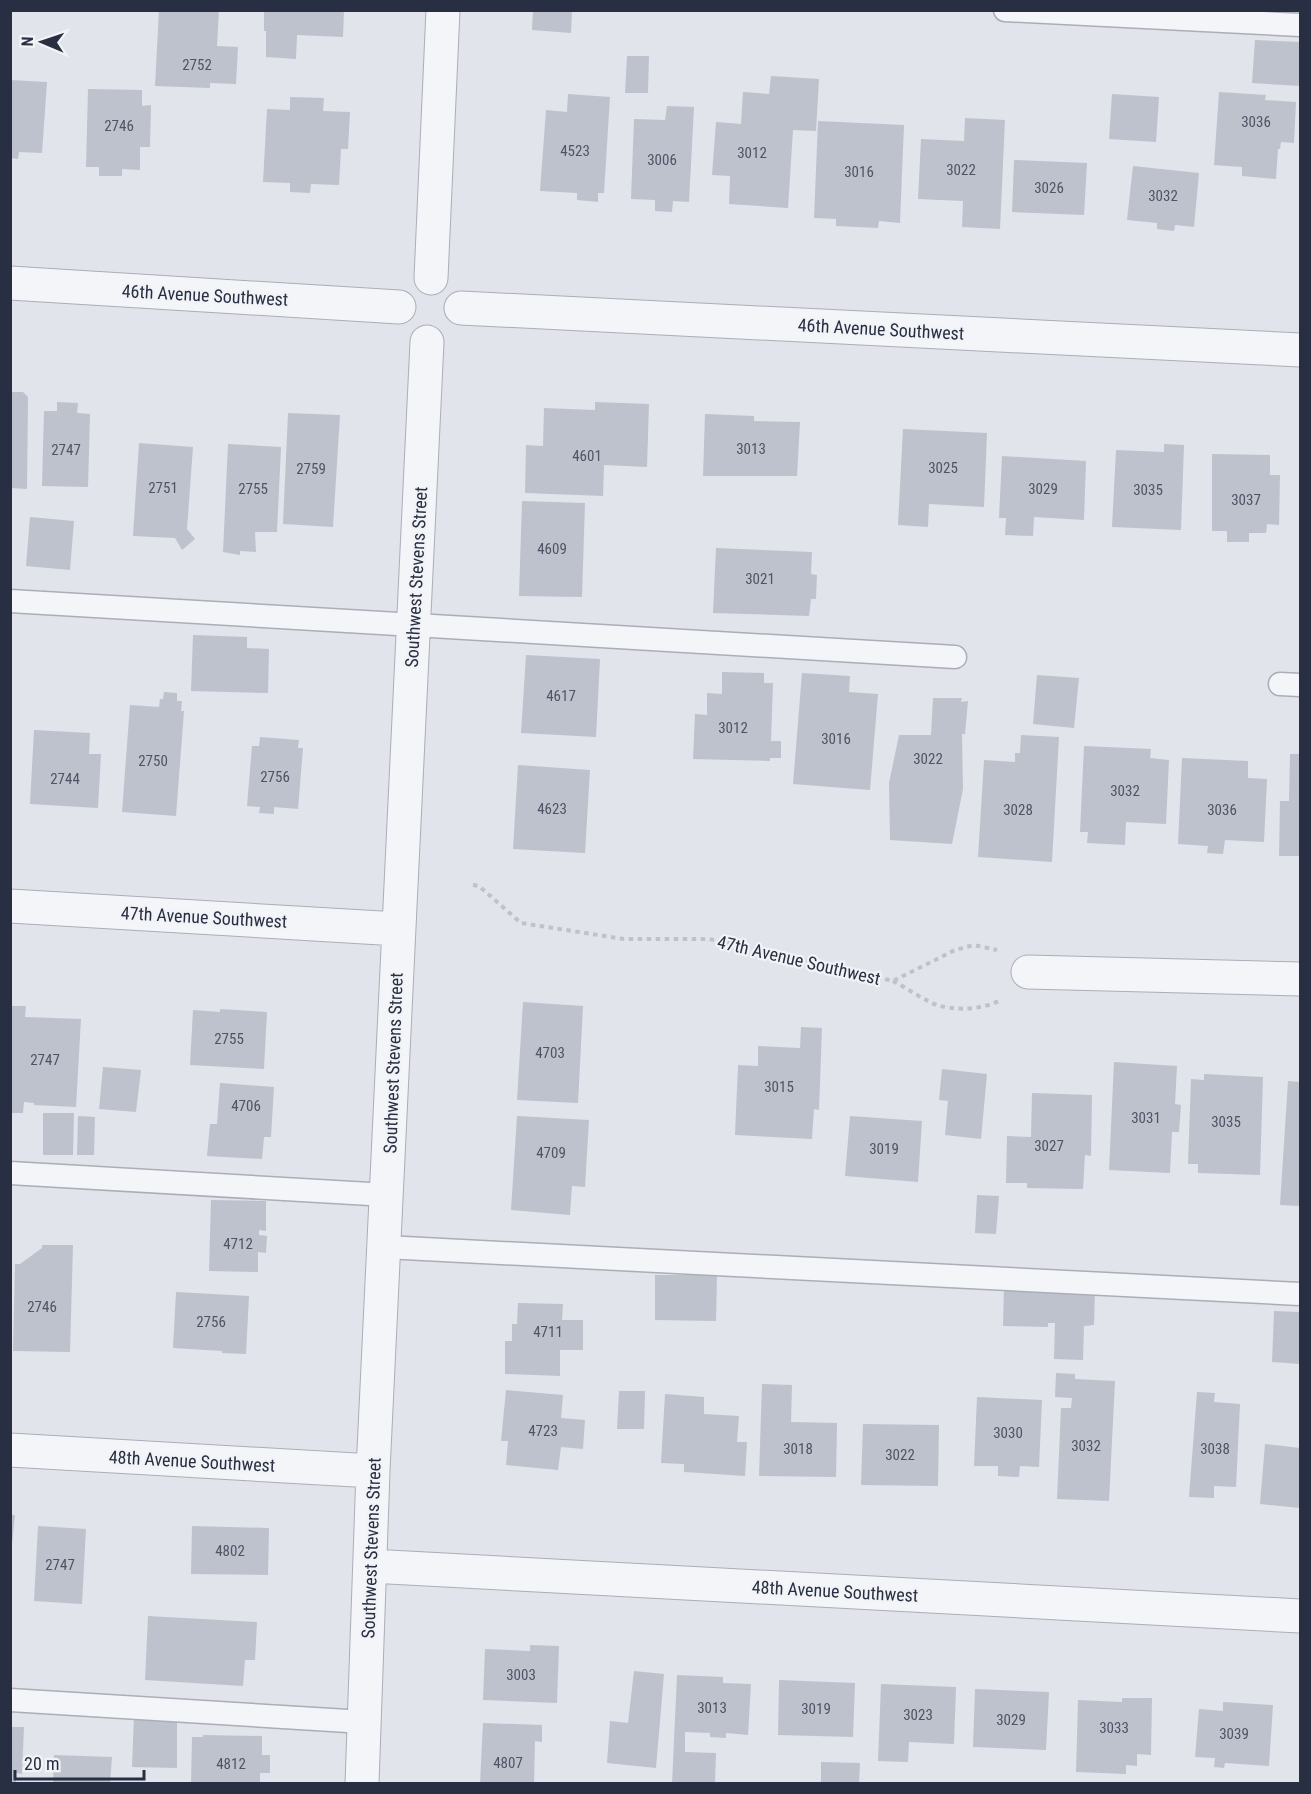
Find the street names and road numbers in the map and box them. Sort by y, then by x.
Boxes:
street label: 46th Avenue Southwest [121,280,289,310]
street label: 46th Avenue Southwest [797,314,965,344]
street label: Southwest Stevens Street [401,486,431,668]
street label: 47th Avenue Southwest [120,902,288,932]
street label: 47th Avenue Southwest [715,931,883,989]
street label: Southwest Stevens Street [379,972,407,1154]
street label: 48th Avenue Southwest [108,1446,276,1476]
street label: Southwest Stevens Street [357,1457,385,1639]
street label: 48th Avenue Southwest [751,1576,919,1606]

